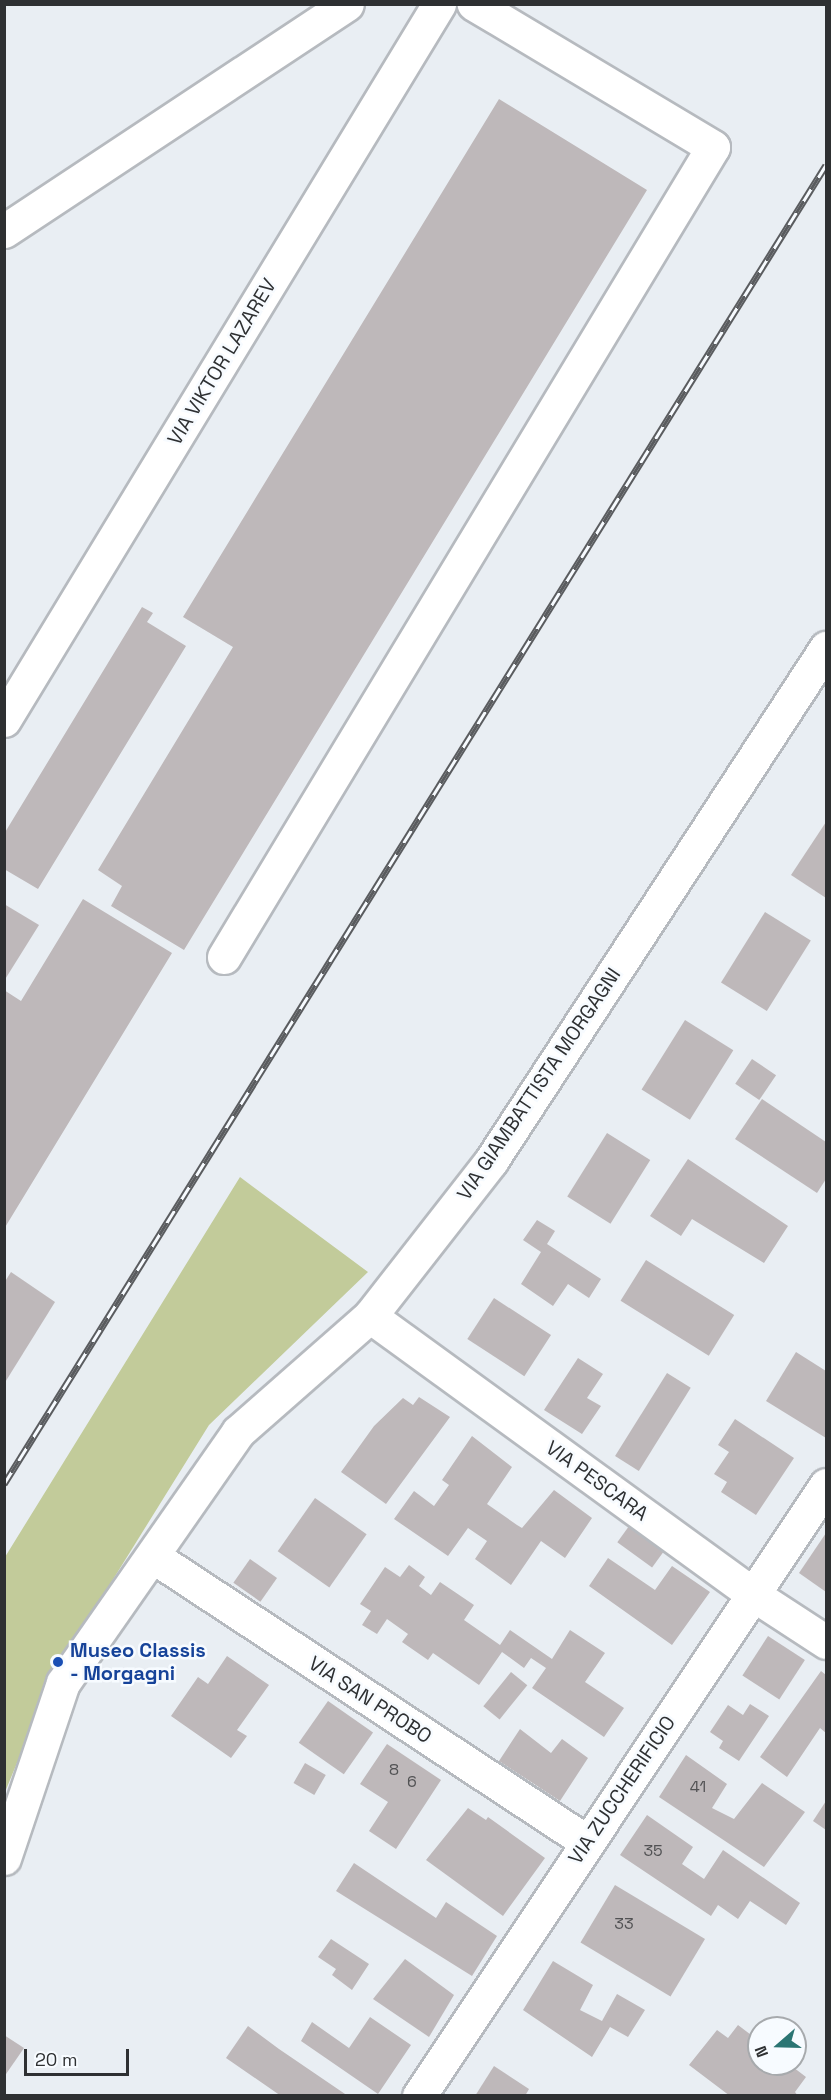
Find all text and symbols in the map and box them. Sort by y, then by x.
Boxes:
street label: VIA VIKTOR LAZAREV [163,274,281,450]
street label: VIA GIAMBATTISTA MORGAGNI [452,963,626,1205]
street label: VIA PESCARA [541,1436,653,1526]
place label: Museo Classis - Morgagni [70,1638,206,1685]
street label: VIA SAN PROBO [304,1651,436,1749]
marker: Museo Classis - Morgagni [51,1655,65,1669]
street label: VIA ZUCCHERIFICIO [563,1711,681,1869]
house number: 8 [389,1760,399,1780]
house number: 6 [407,1772,417,1792]
house number: 41 [690,1777,706,1797]
house number: 35 [643,1841,663,1861]
house number: 33 [614,1914,634,1934]
north arrow [747,2016,807,2076]
scale bar [27,2037,132,2075]
text: N [750,2043,773,2060]
text: 20 m [35,2048,78,2071]

